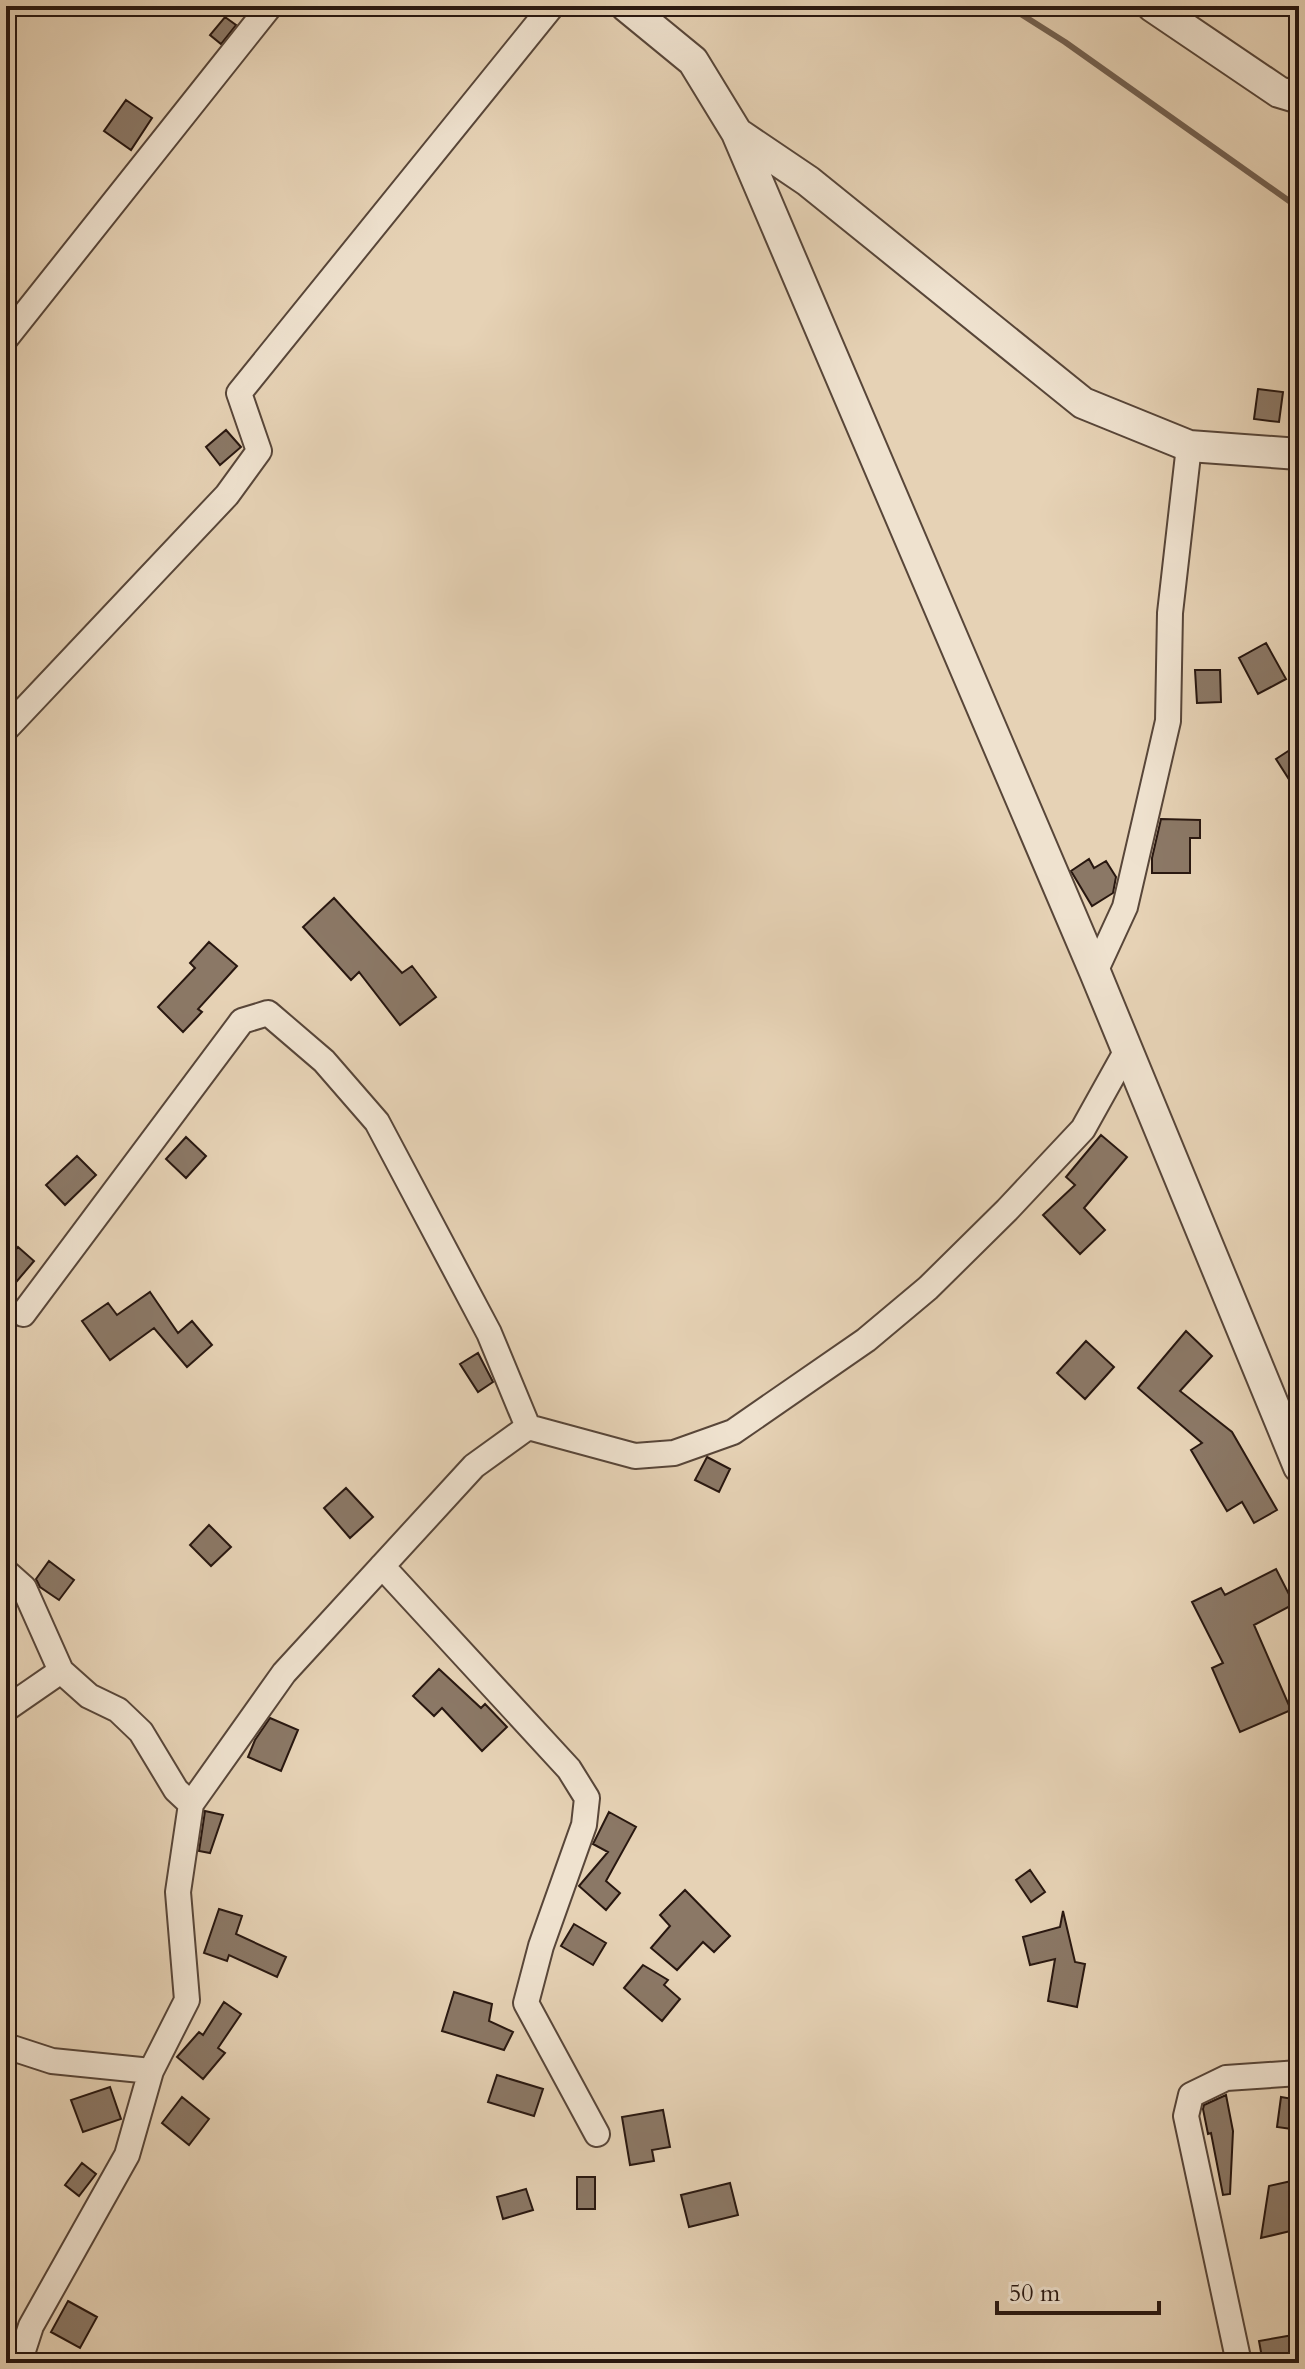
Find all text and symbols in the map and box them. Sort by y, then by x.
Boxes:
scale bar [997,2265,1159,2315]
text: 50 m [1009,2277,1061,2310]

